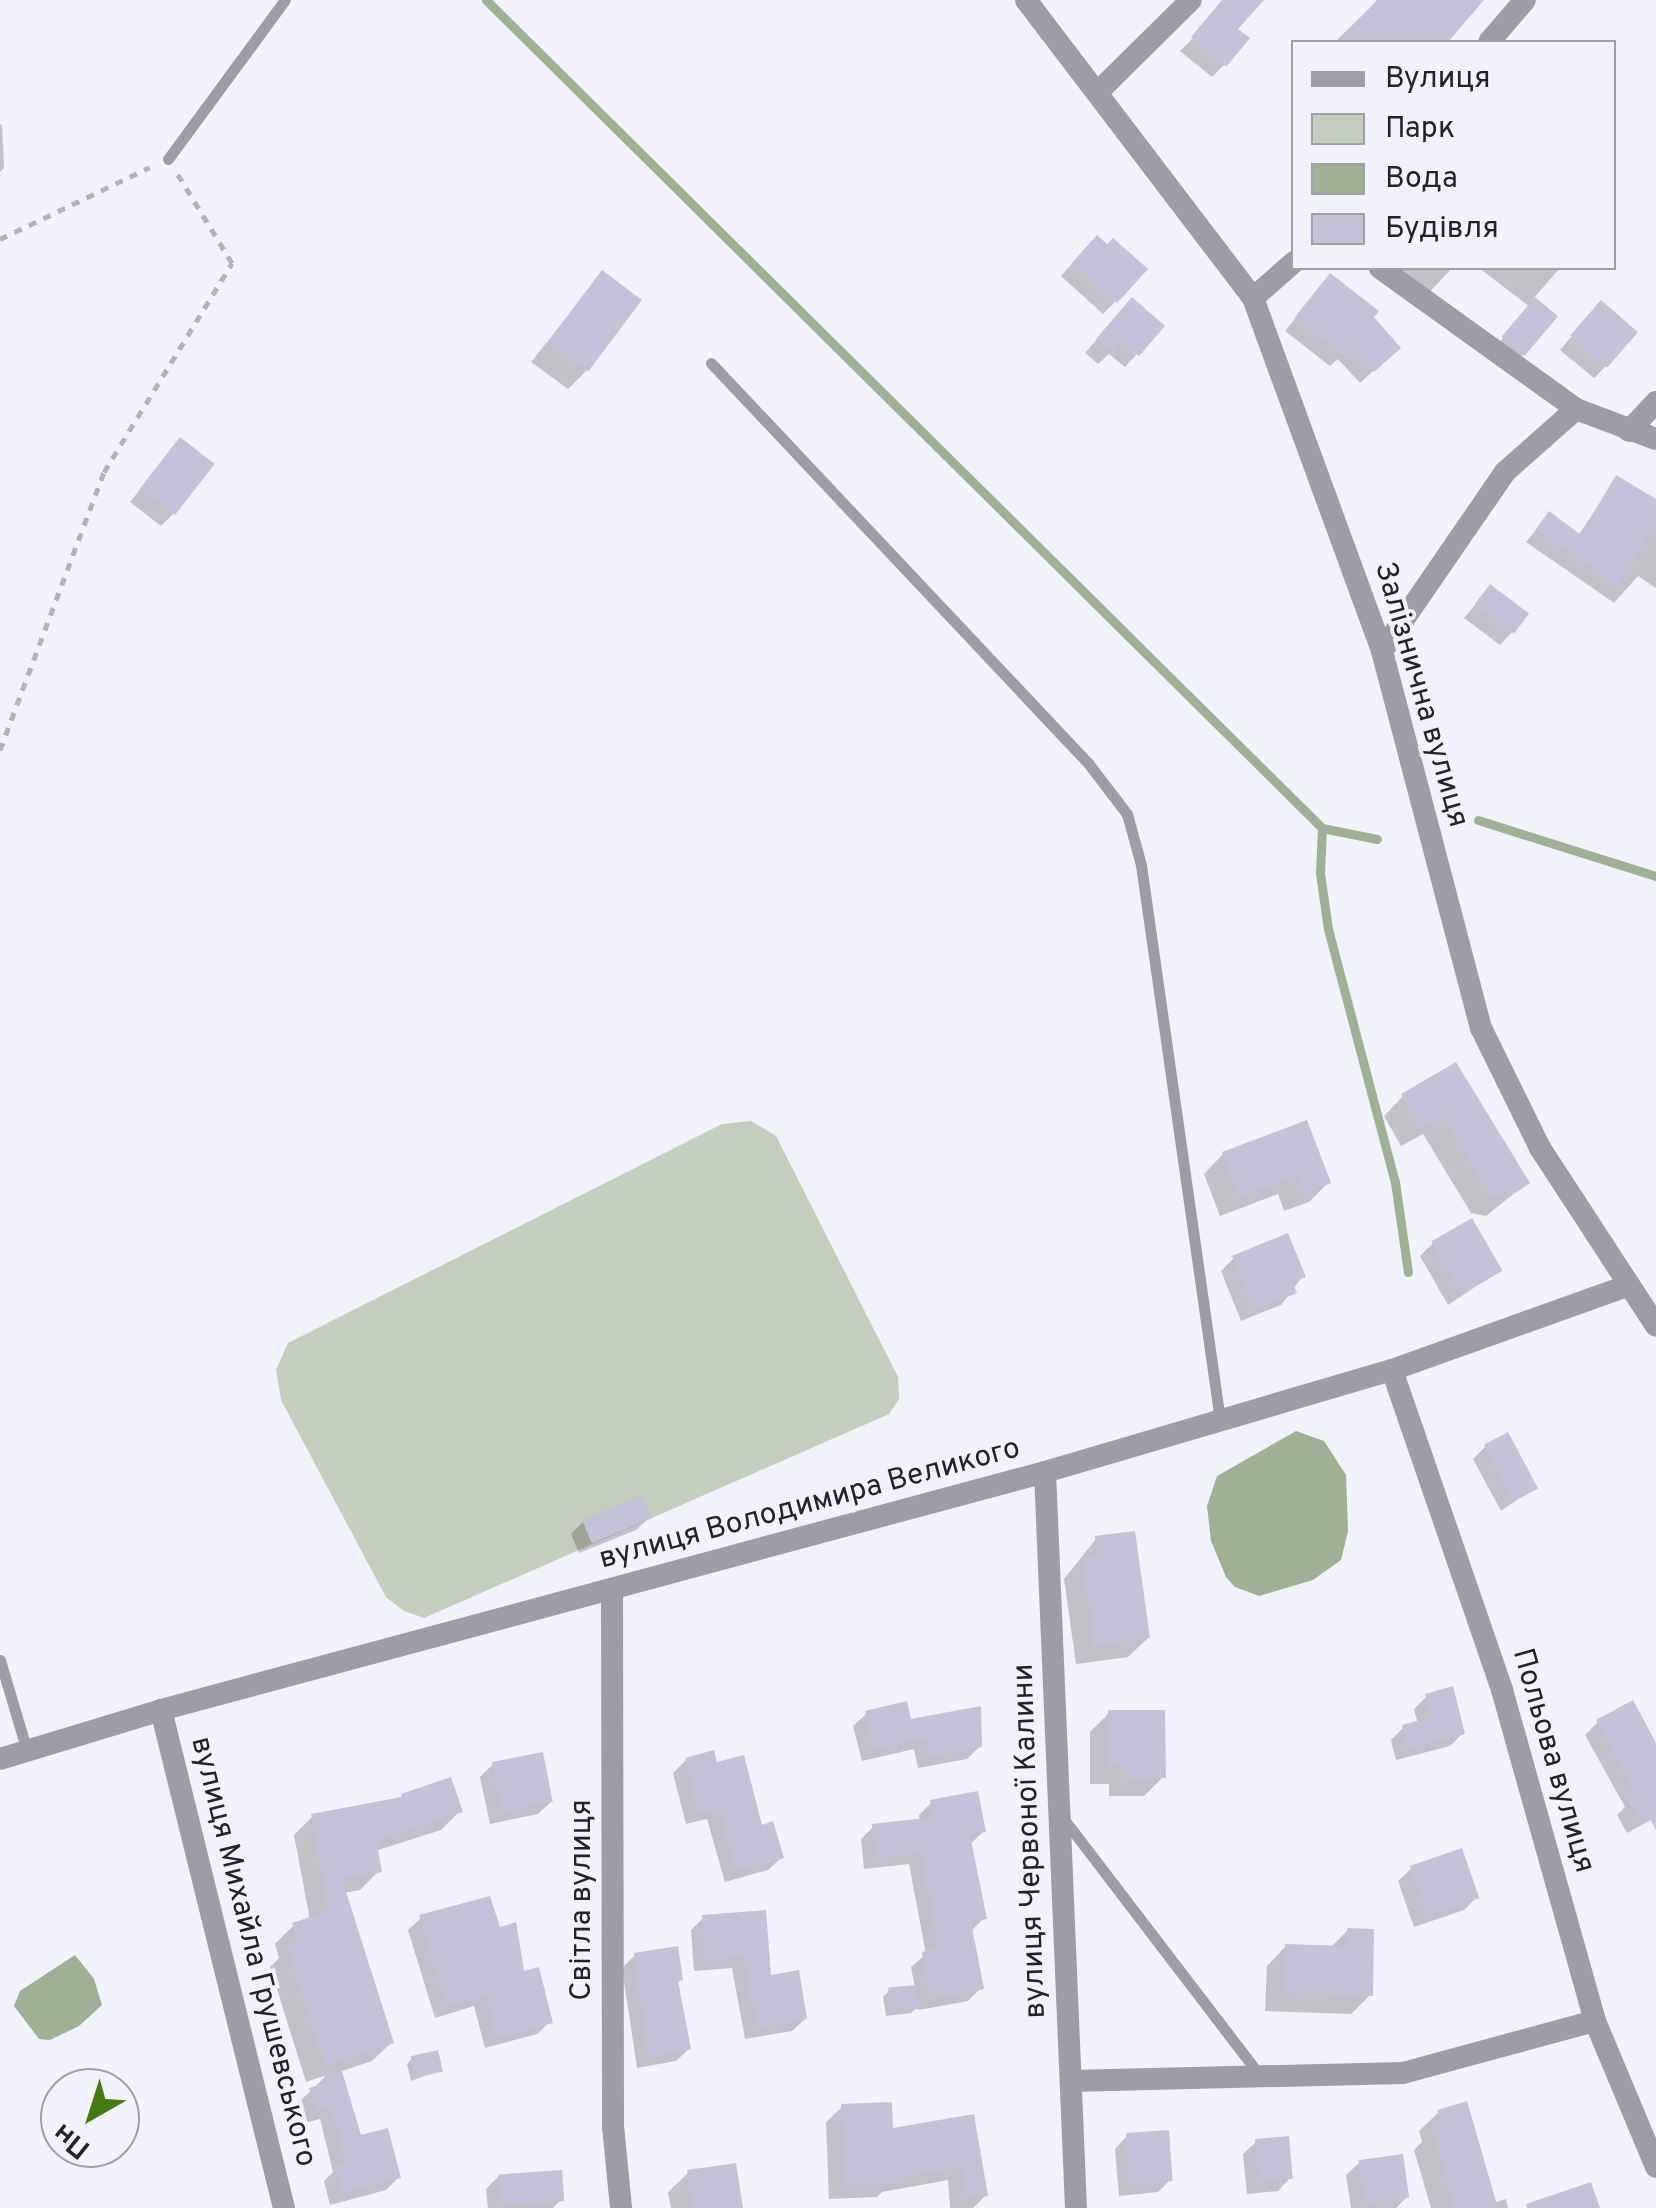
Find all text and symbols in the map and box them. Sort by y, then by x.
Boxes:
legend [1291,40,1616,270]
text: Вулиця [1385,61,1491,98]
text: Парк [1385,111,1455,148]
text: Вода [1385,161,1458,198]
text: Будівля [1385,211,1499,248]
street label: Залізнична вулиця [1365,558,1475,832]
street label: вулиця Володимира Великого [596,1431,1024,1579]
street label: Польова вулиця [1503,1645,1601,1877]
street label: вулиця Червоної Калини [1007,1663,1055,2019]
street label: вулиця Михайла Грушевського [181,1733,323,2171]
street label: Світла вулиця [565,1799,601,2001]
north arrow [40,2068,140,2168]
text: Пн [46,2114,98,2166]

